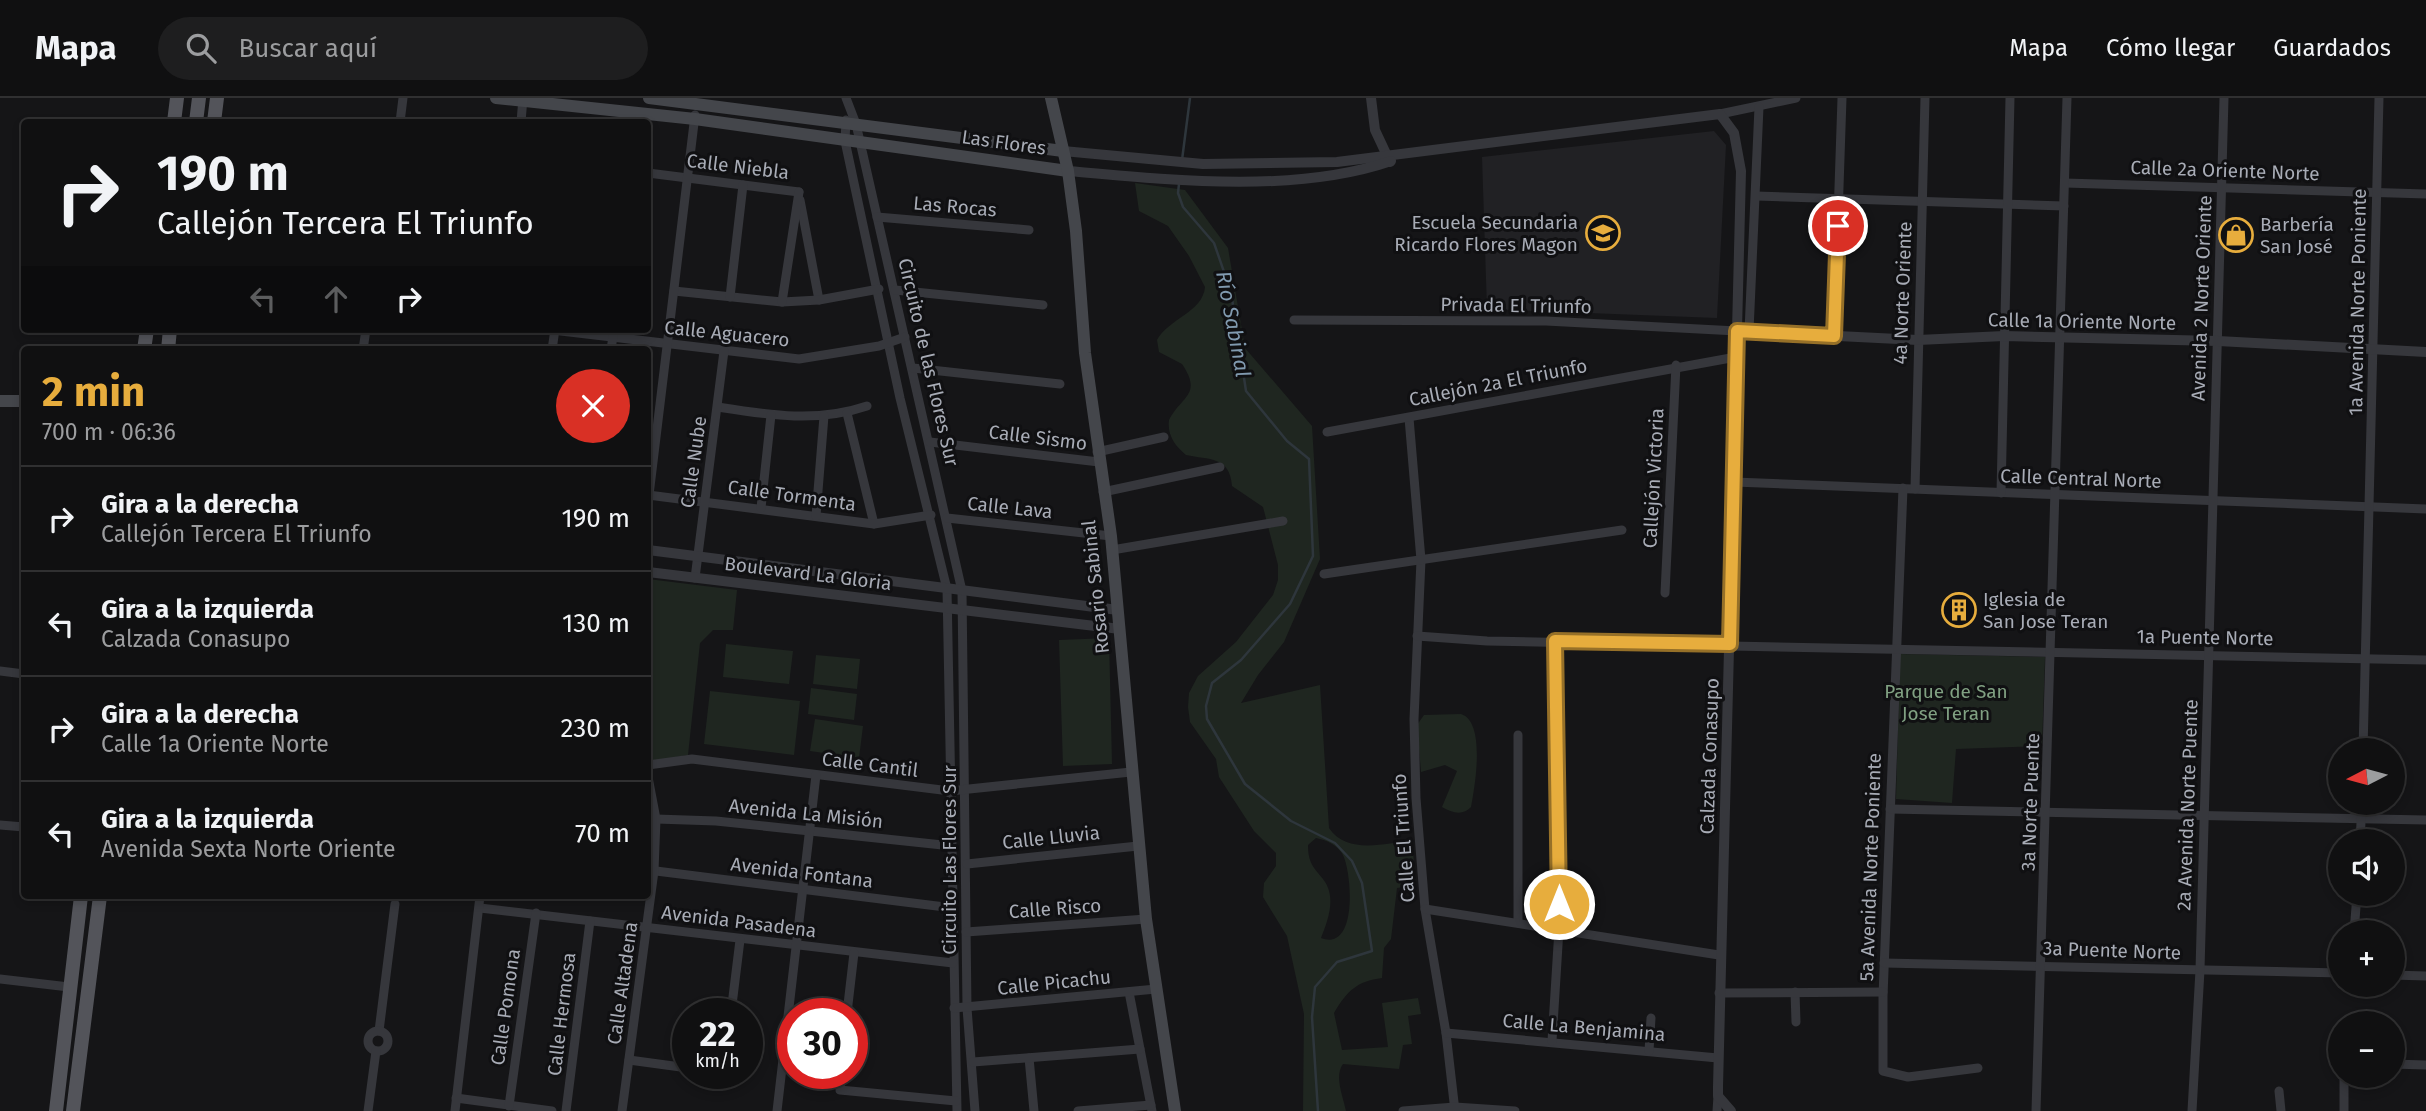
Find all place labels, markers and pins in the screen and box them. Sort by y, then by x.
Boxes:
pin [1808,196,1868,256]
place label: Escuela Secundaria Ricardo Flores Magon [1394,211,1578,256]
place label: Barbería San José [2260,213,2334,258]
school or university icon: Escuela Secundaria Ricardo Flores Magon [1584,214,1622,252]
shop icon: Barbería San José [2217,216,2255,254]
place label: Iglesia de San Jose Teran [1983,588,2108,633]
building icon: Iglesia de San Jose Teran [1940,591,1978,629]

